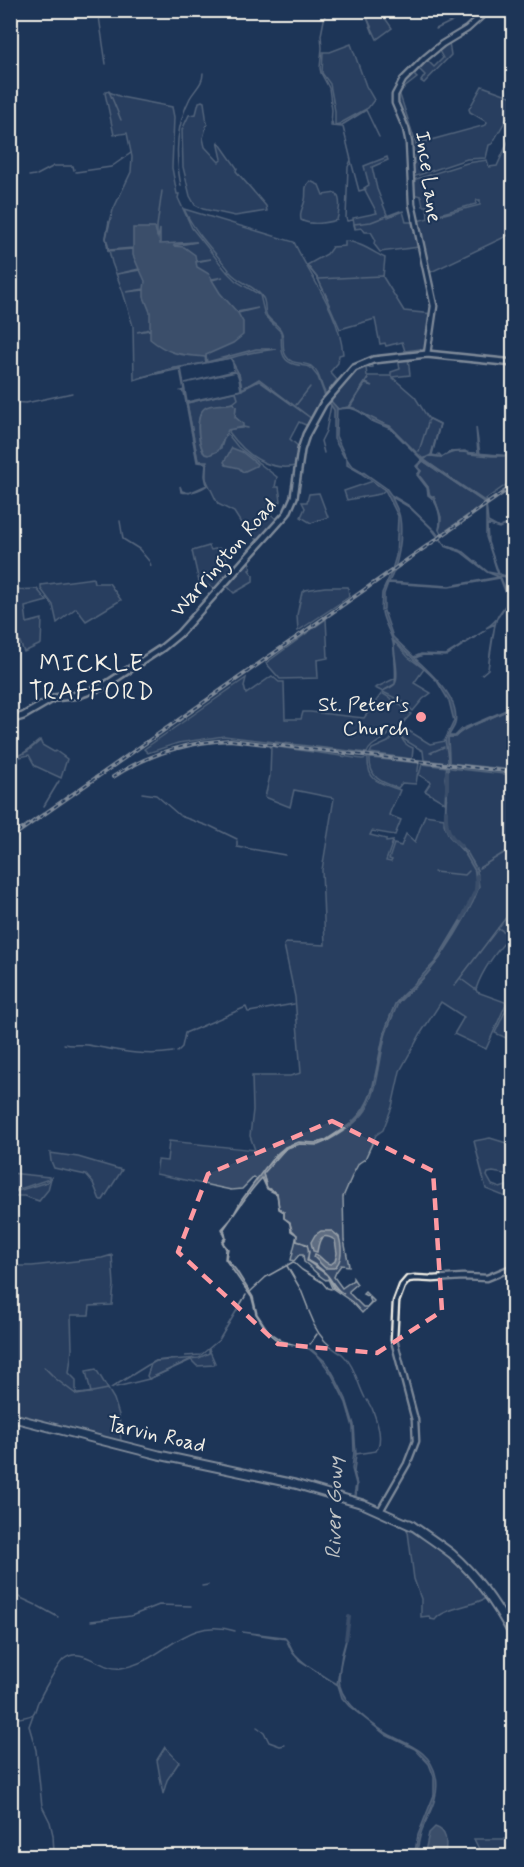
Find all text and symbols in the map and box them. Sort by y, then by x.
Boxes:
street label: Ince Lane [408,129,448,225]
street label: Warrington Road [164,492,285,625]
district label: MICKLE TRAFFORD [29,649,155,708]
place label: St. Peter's Church [318,691,409,743]
marker: St. Peter's Church [414,710,428,724]
street label: Tarvin Road [104,1410,208,1460]
water label: River Gowy [320,1455,350,1559]

